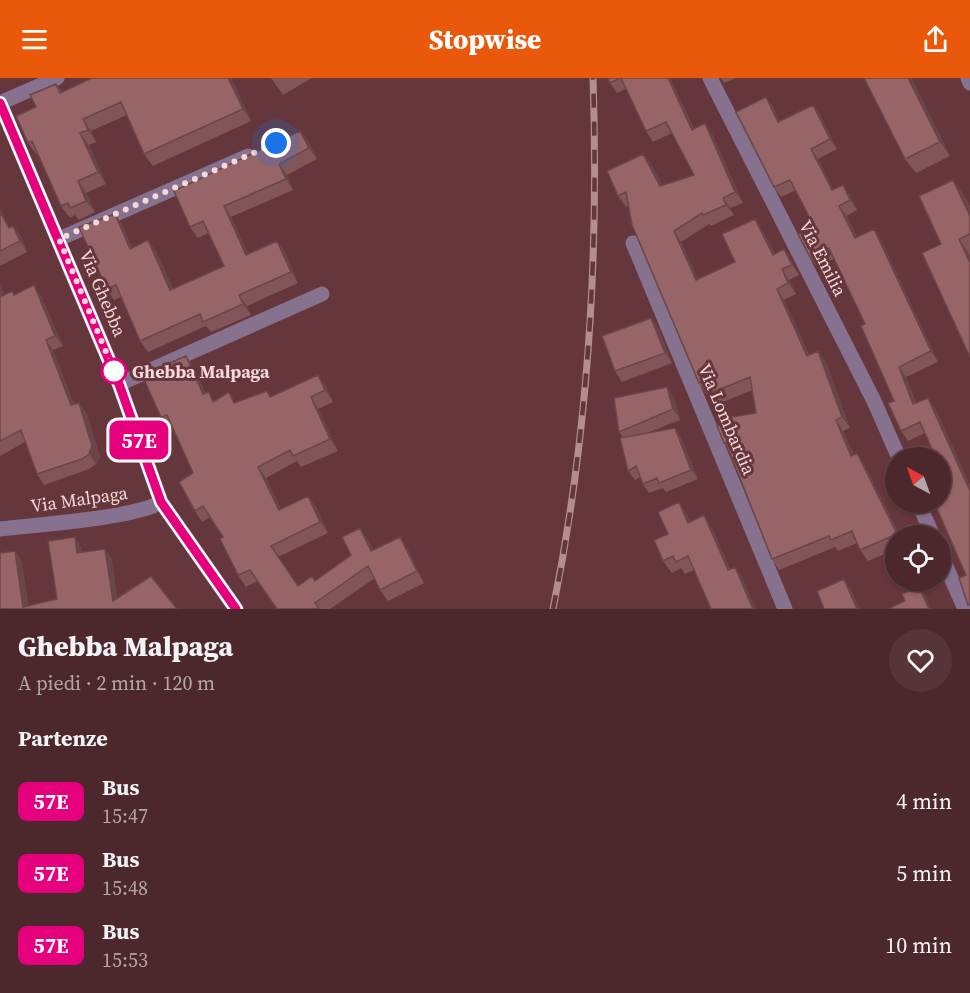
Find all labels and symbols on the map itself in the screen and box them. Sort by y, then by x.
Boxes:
your location [261,128,291,158]
street label: Via Emilia [793,216,853,301]
street label: Via Ghebba [73,246,133,341]
marker: Ghebba Malpaga [101,358,127,384]
place label: Ghebba Malpaga [132,359,270,384]
street label: Via Lombardia [692,359,762,479]
line badge: 57E [104,420,174,460]
north arrow [885,447,951,513]
street label: Via Malpaga [29,480,130,518]

